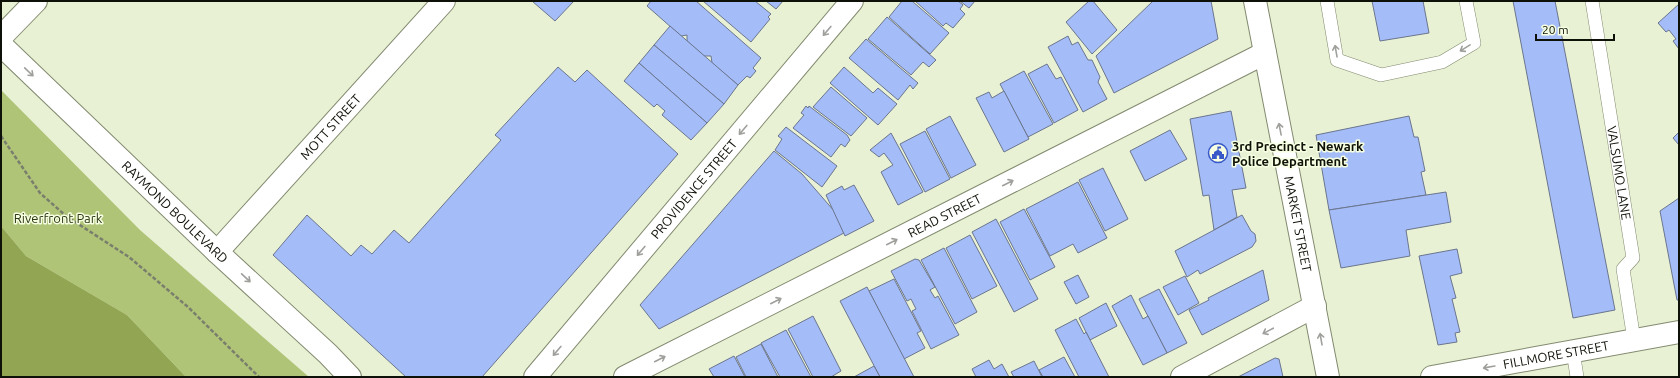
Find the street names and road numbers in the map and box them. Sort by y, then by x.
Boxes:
street label: MOTT STREET [297,91,363,162]
street label: VALSUMO LANE [1605,125,1634,221]
street label: PROVIDENCE STREET [648,136,739,241]
street label: RAYMOND BOULEVARD [119,158,231,265]
street label: MARKET STREET [1282,175,1314,273]
street label: READ STREET [905,191,983,240]
street label: FILLMORE STREET [1502,338,1610,371]

